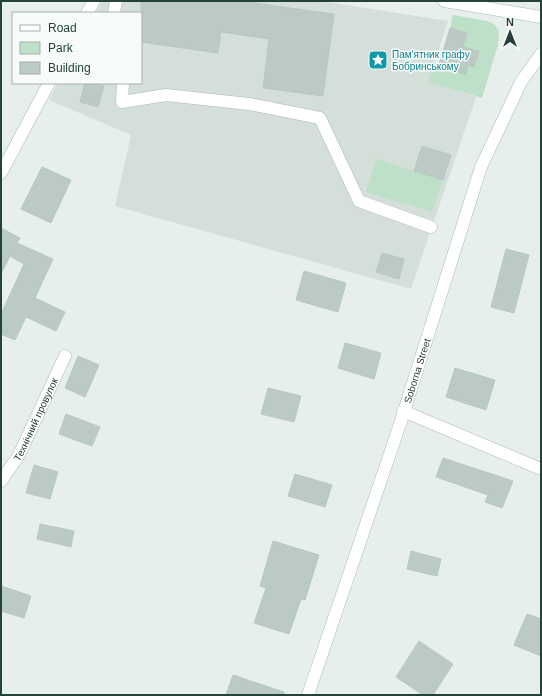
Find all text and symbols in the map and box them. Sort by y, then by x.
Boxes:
legend [12,12,142,84]
north arrow [490,12,530,52]
text: N [506,16,514,28]
text: Road [48,21,77,35]
text: Park [48,41,74,55]
place icon: Пам'ятник графу Бобринському [367,49,389,71]
place label: Пам'ятник графу Бобринському [392,49,470,72]
text: Building [48,61,91,75]
street label: Soborna Street [402,337,433,405]
street label: Технічний провулок [11,375,60,463]

